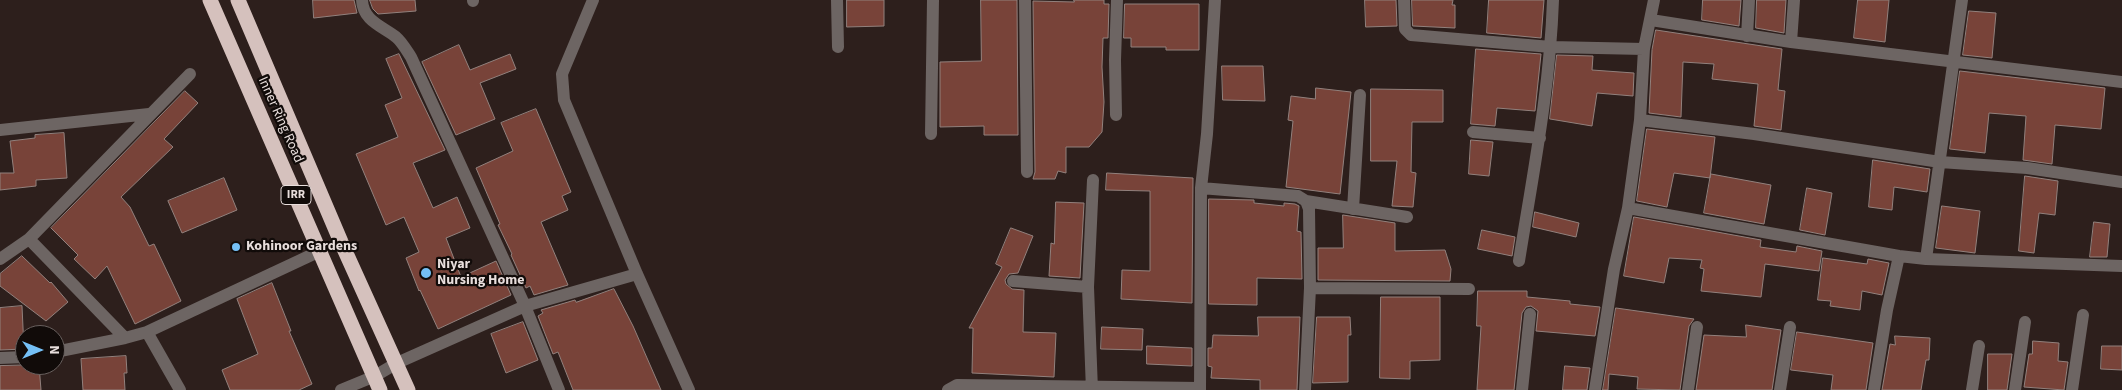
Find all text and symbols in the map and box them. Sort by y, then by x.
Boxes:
street label: Inner Ring Road [254,74,306,166]
road number: IRR [281,186,311,204]
place label: Kohinoor Gardens [246,239,357,255]
marker: Kohinoor Gardens [230,241,242,253]
place label: Niyar Nursing Home [437,257,525,290]
marker: Niyar Nursing Home [419,266,433,280]
north arrow [15,325,65,375]
text: N [44,345,64,355]

